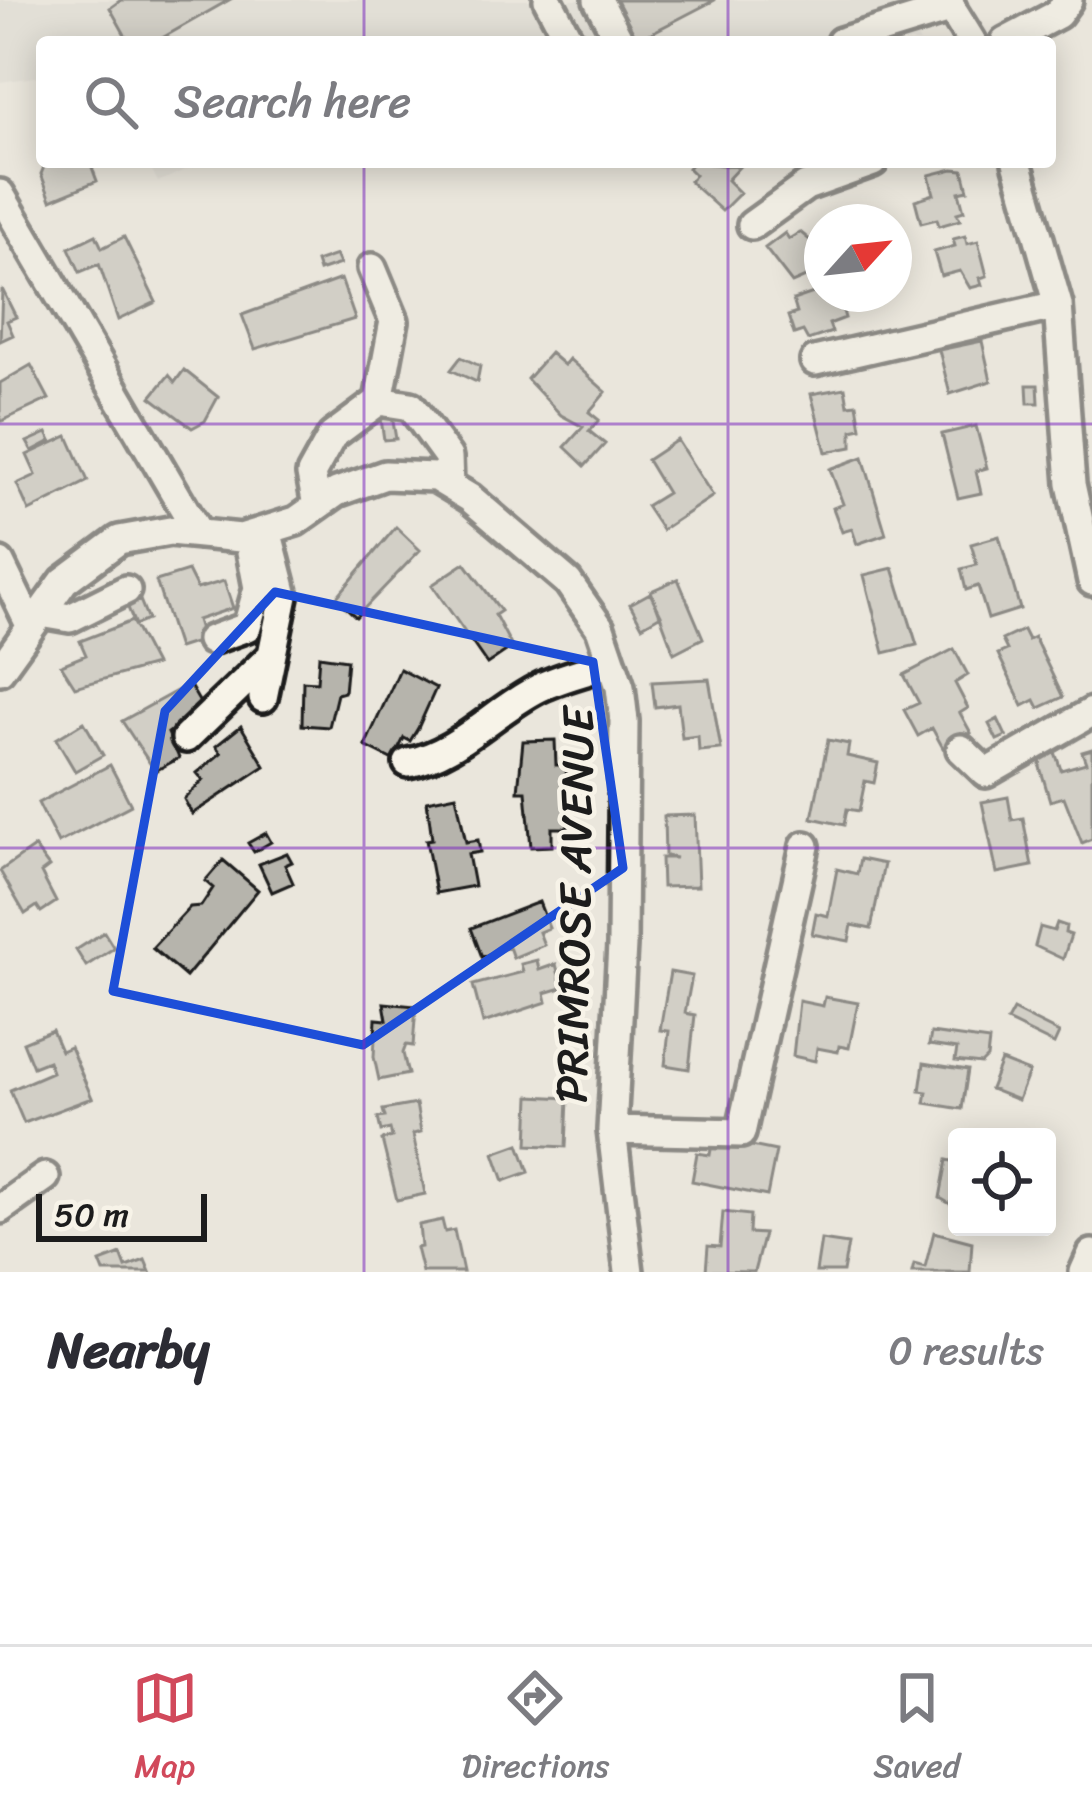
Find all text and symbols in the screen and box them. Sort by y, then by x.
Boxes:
search box [36,36,1056,168]
text: Search here [174,62,411,142]
icon: search [78,69,144,135]
north arrow [804,204,912,312]
street label: PRIMROSE AVENUE [532,703,619,1104]
map controls [948,1128,1056,1236]
button: locate [948,1128,1056,1236]
text: 50 m [54,1186,129,1244]
scale bar [36,1188,207,1241]
text: Nearby [48,1305,209,1395]
text: 0 results [888,1316,1044,1385]
tab: Map [132,1665,198,1795]
tab: Directions [462,1665,609,1795]
tab: Saved [873,1665,960,1795]

